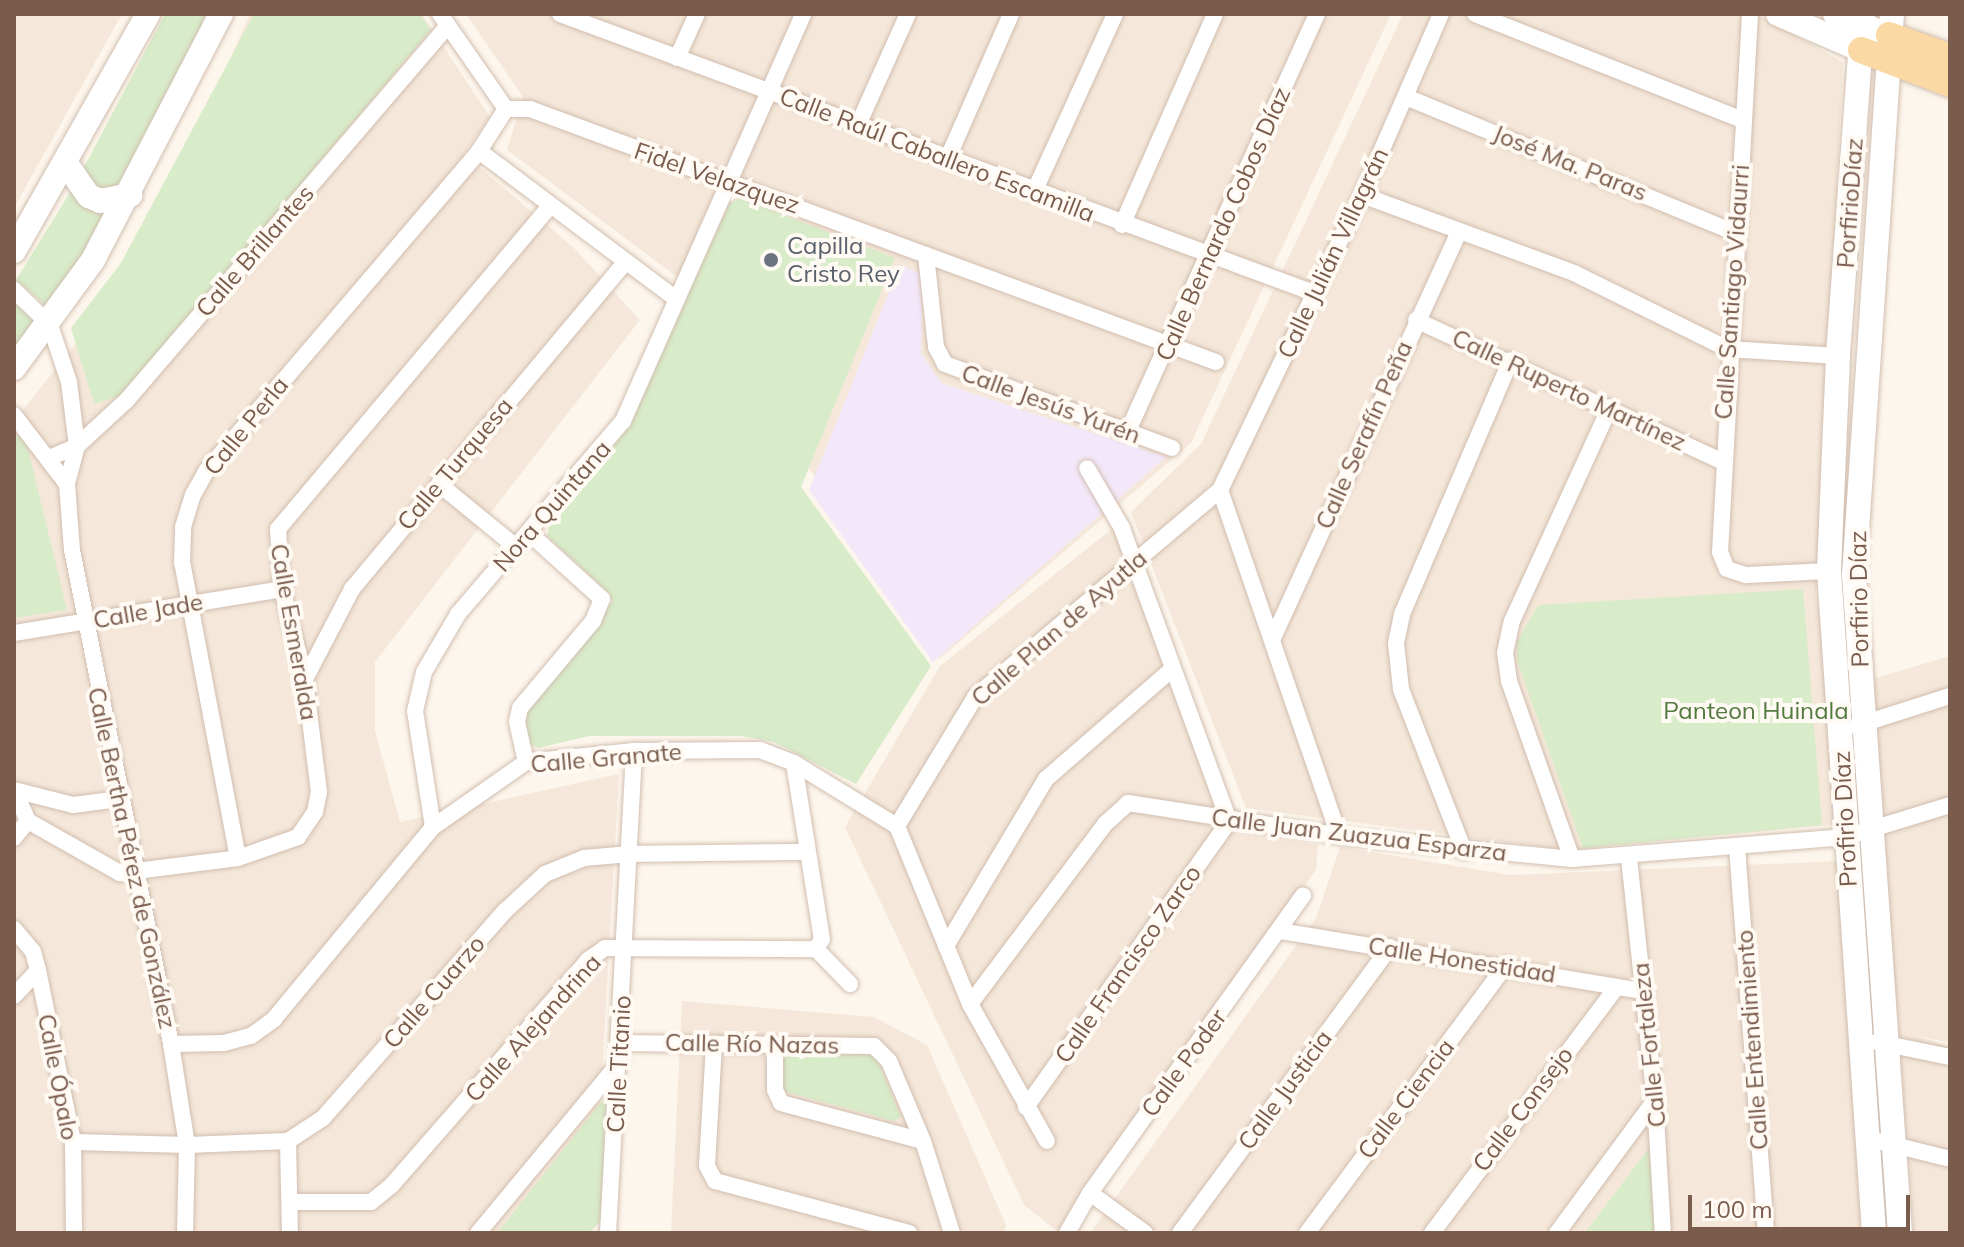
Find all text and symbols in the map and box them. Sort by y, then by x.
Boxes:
street label: Calle Raúl Caballero Escamilla [776,82,1098,228]
street label: Calle Bernardo Cobos Díaz [1150,83,1296,365]
street label: José Ma. Paras [1489,119,1651,207]
street label: Fidel Velazquez [630,136,804,220]
street label: PorfirioDíaz [1831,137,1869,269]
street label: Calle Julián Villagrán [1272,143,1394,363]
street label: Calle Santiago Vidaurri [1709,163,1755,421]
street label: Calle Brillantes [190,179,320,323]
place label: Capilla Cristo Rey [787,232,900,288]
marker: Capilla Cristo Rey [762,251,780,269]
street label: Calle Ruperto Martínez [1448,323,1690,457]
street label: Calle Serafín Peña [1310,336,1418,534]
street label: Calle Jesús Yurén [958,358,1144,450]
street label: Calle Perla [198,371,294,481]
street label: Calle Turquesa [391,392,519,536]
street label: Nora Quintana [487,435,617,577]
street label: Porfirio Díaz [1843,530,1875,668]
street label: Calle Esmeralda [264,542,324,722]
street label: Calle Plan de Ayutla [965,544,1153,712]
street label: Calle Jade [91,587,205,635]
street label: Calle Bertha Pérez de González [82,685,182,1031]
park label: Panteon Huinala [1663,697,1849,725]
street label: Calle Granate [529,737,683,779]
street label: Profirio Díaz [1827,750,1863,888]
street label: Calle Juan Zuazua Esparza [1210,803,1508,867]
street label: Calle Francisco Zarco [1049,860,1207,1068]
street label: Calle Entendimiento [1730,929,1774,1151]
street label: Calle Cuarzo [377,930,491,1054]
street label: Calle Honestidad [1366,931,1558,989]
street label: Calle Alejandrina [459,948,607,1108]
street label: Calle Fortaleza [1626,961,1672,1129]
street label: Calle Titanio [601,995,637,1133]
street label: Calle Poder [1135,1004,1233,1122]
street label: Calle Ópalo [32,1011,84,1143]
street label: Calle Justicia [1232,1025,1338,1155]
street label: Calle Río Nazas [665,1028,839,1060]
street label: Calle Ciencia [1352,1033,1460,1165]
street label: Calle Consejo [1467,1041,1579,1177]
scale bar [1692,1179,1914,1229]
text: 100 m [1702,1194,1773,1224]

